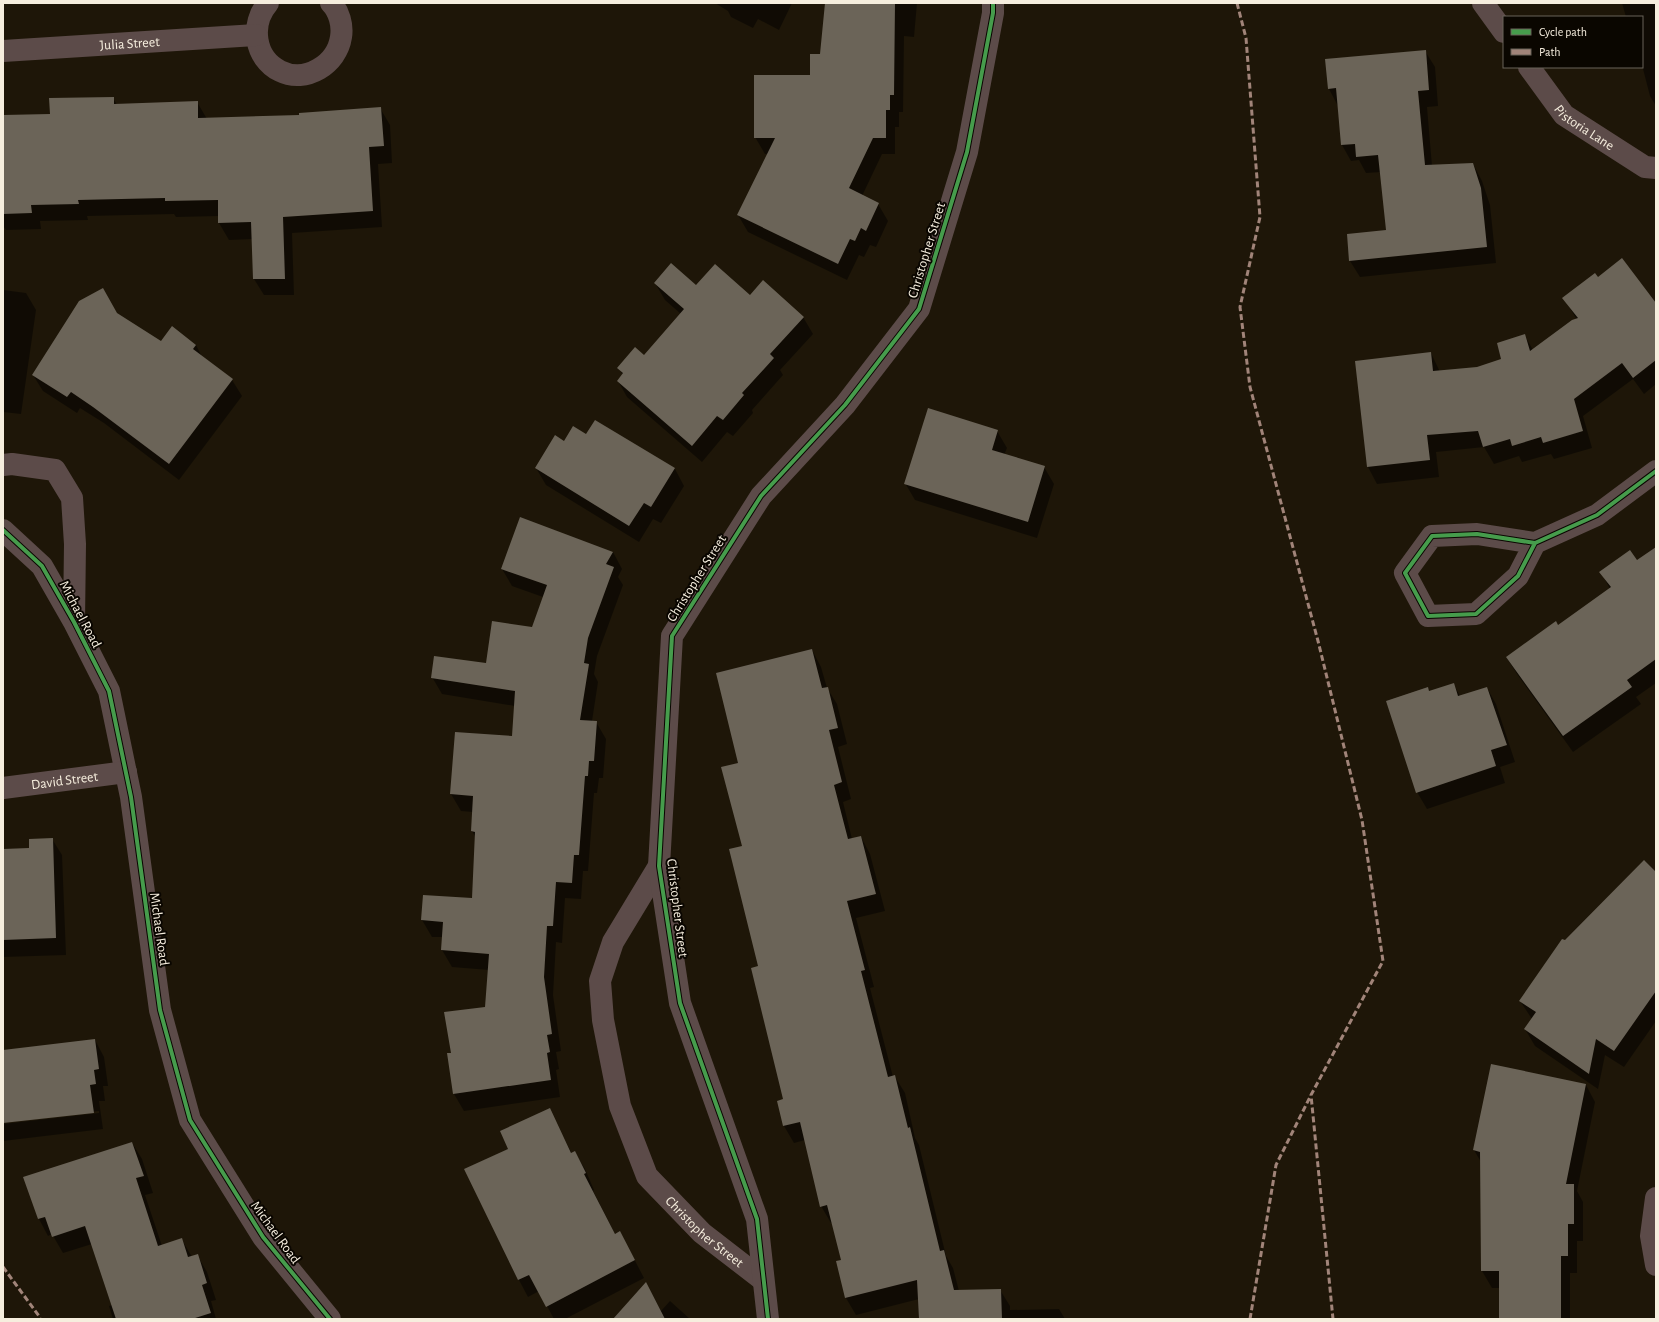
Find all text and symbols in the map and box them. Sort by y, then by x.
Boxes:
legend [1503,16,1643,68]
text: Cycle path [1539,26,1587,39]
street label: Julia Street [99,35,161,53]
text: Path [1539,46,1561,58]
street label: Pistoria Lane [1551,102,1616,153]
street label: Christopher Street [906,200,948,300]
street label: Christopher Street [665,532,729,624]
street label: Michael Road [57,579,104,650]
street label: David Street [30,770,99,792]
street label: Christopher Street [664,858,690,959]
street label: Michael Road [147,892,171,967]
street label: Christopher Street [662,1194,746,1271]
street label: Michael Road [248,1199,302,1266]

